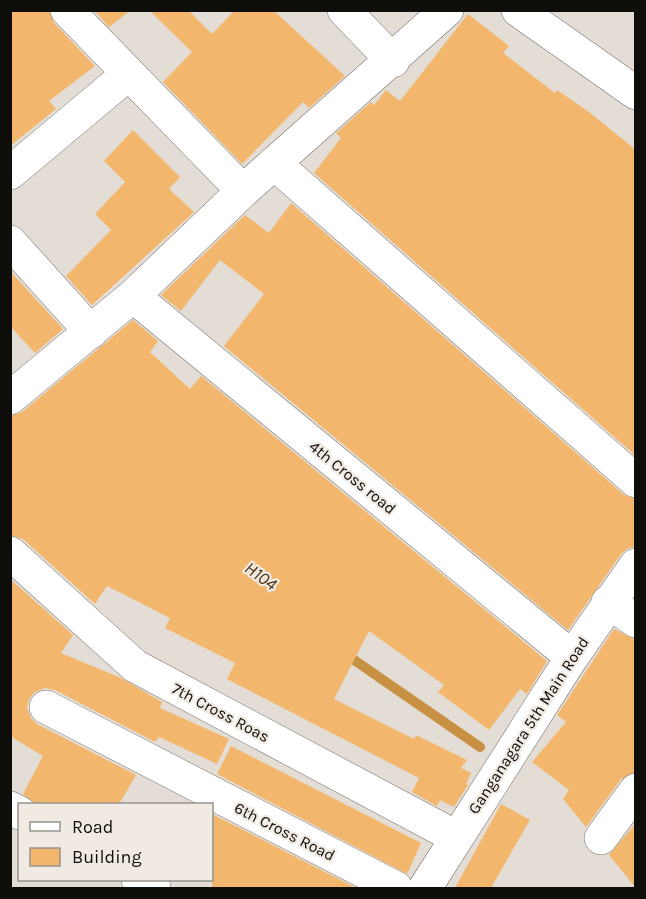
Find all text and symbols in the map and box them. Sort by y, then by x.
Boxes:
street label: 4th Cross road [305,437,400,518]
water label: H104 [240,557,282,596]
street label: Ganganagara 5th Main Road [464,633,593,817]
street label: 7th Cross Roas [169,679,273,746]
street label: 6th Cross Road [231,798,338,865]
legend [18,803,213,881]
text: Road [72,816,113,838]
text: Building [72,846,142,868]

